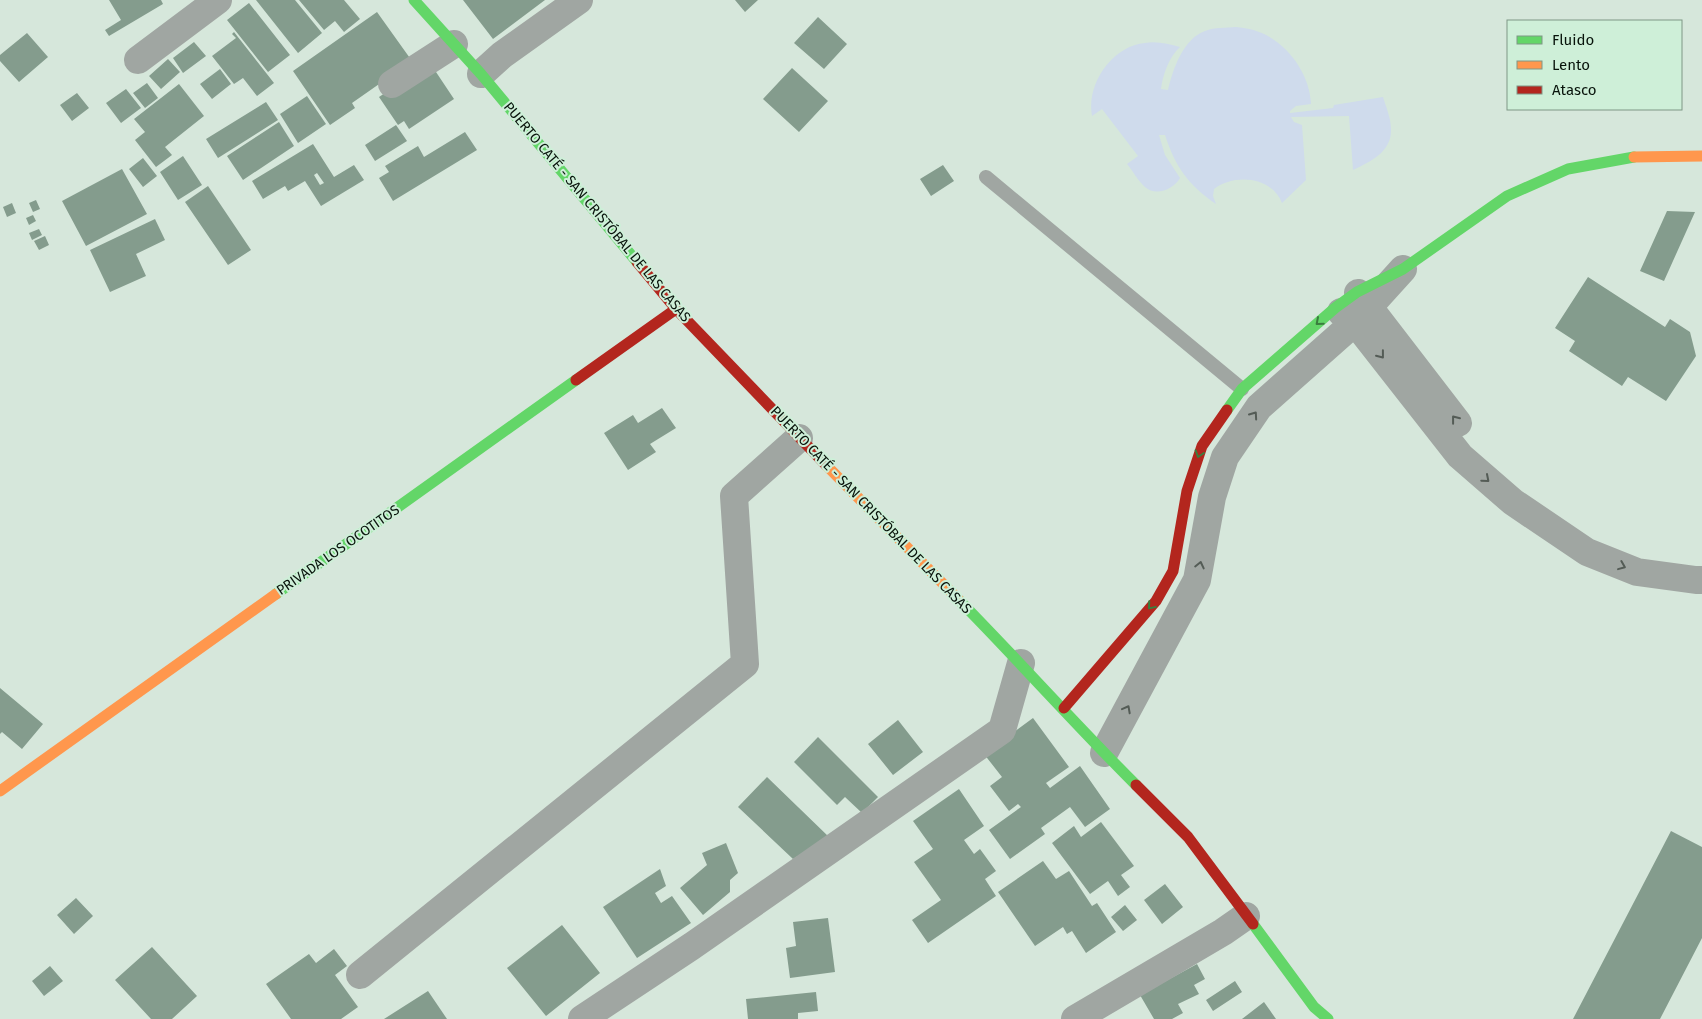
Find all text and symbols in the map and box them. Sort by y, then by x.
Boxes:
legend [1507,20,1682,110]
text: Fluido [1552,31,1594,49]
text: Lento [1552,56,1590,74]
text: Atasco [1552,81,1597,99]
street label: PUERTO CATÉ - SAN CRISTÓBAL DE LAS CASAS [500,98,695,326]
one-way arrow [1316,316,1325,325]
one-way arrow [1375,349,1384,359]
street label: PUERTO CATÉ - SAN CRISTÓBAL DE LAS CASAS [767,402,976,618]
one-way arrow [1248,411,1257,420]
one-way arrow [1453,416,1461,425]
one-way arrow [1195,449,1205,457]
one-way arrow [1480,473,1489,481]
street label: PRIVADA LOS OCOTITOS [273,501,403,599]
one-way arrow [1194,560,1205,569]
one-way arrow [1617,561,1625,571]
one-way arrow [1147,601,1156,610]
one-way arrow [1121,706,1131,715]

